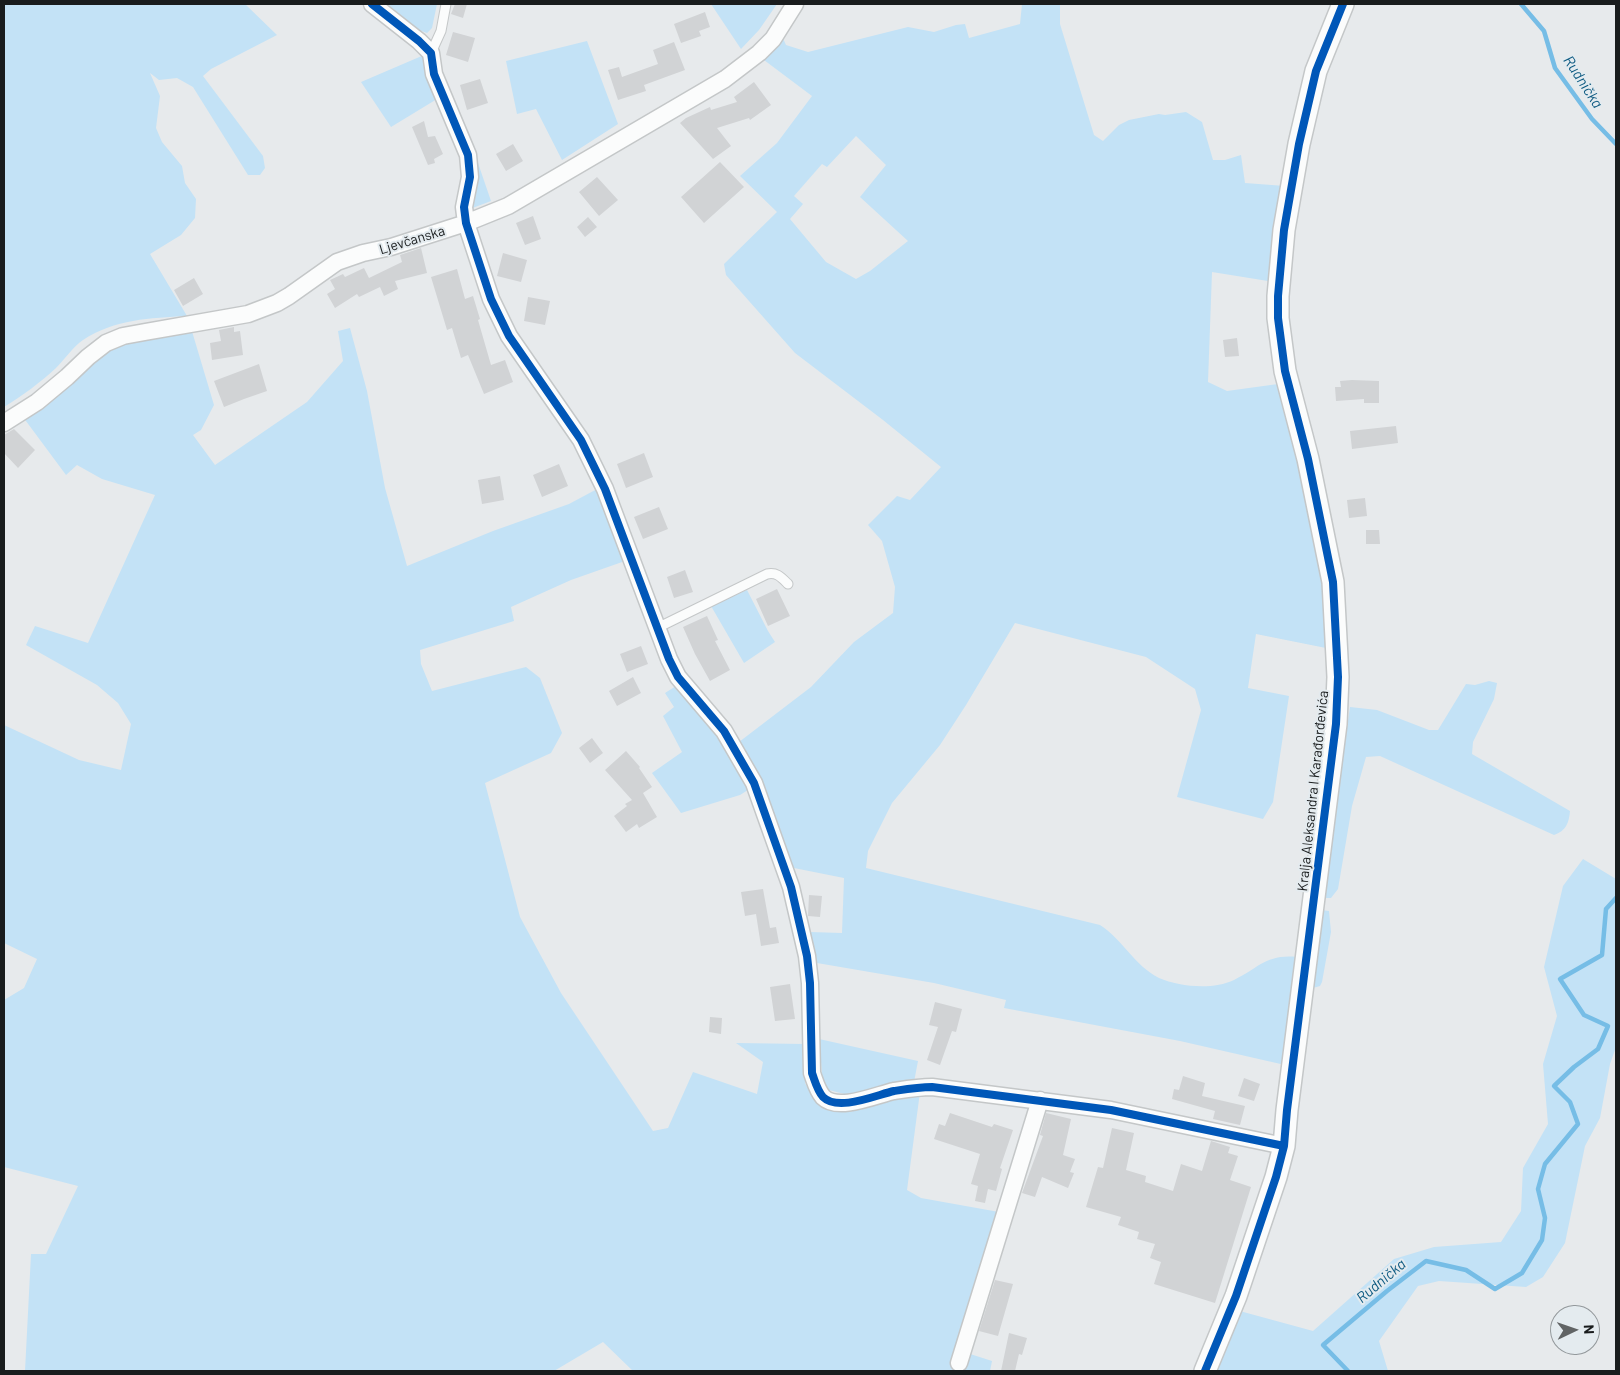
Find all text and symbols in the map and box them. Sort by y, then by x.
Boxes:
water label: Rudnička [1559,52,1607,112]
street label: Ljevčanska [377,222,447,258]
street label: Kralja Aleksandra I Karađorđevića [1294,690,1332,892]
water label: Rudnička [1353,1255,1409,1307]
north arrow [1550,1305,1600,1355]
text: N [1581,1324,1598,1334]

